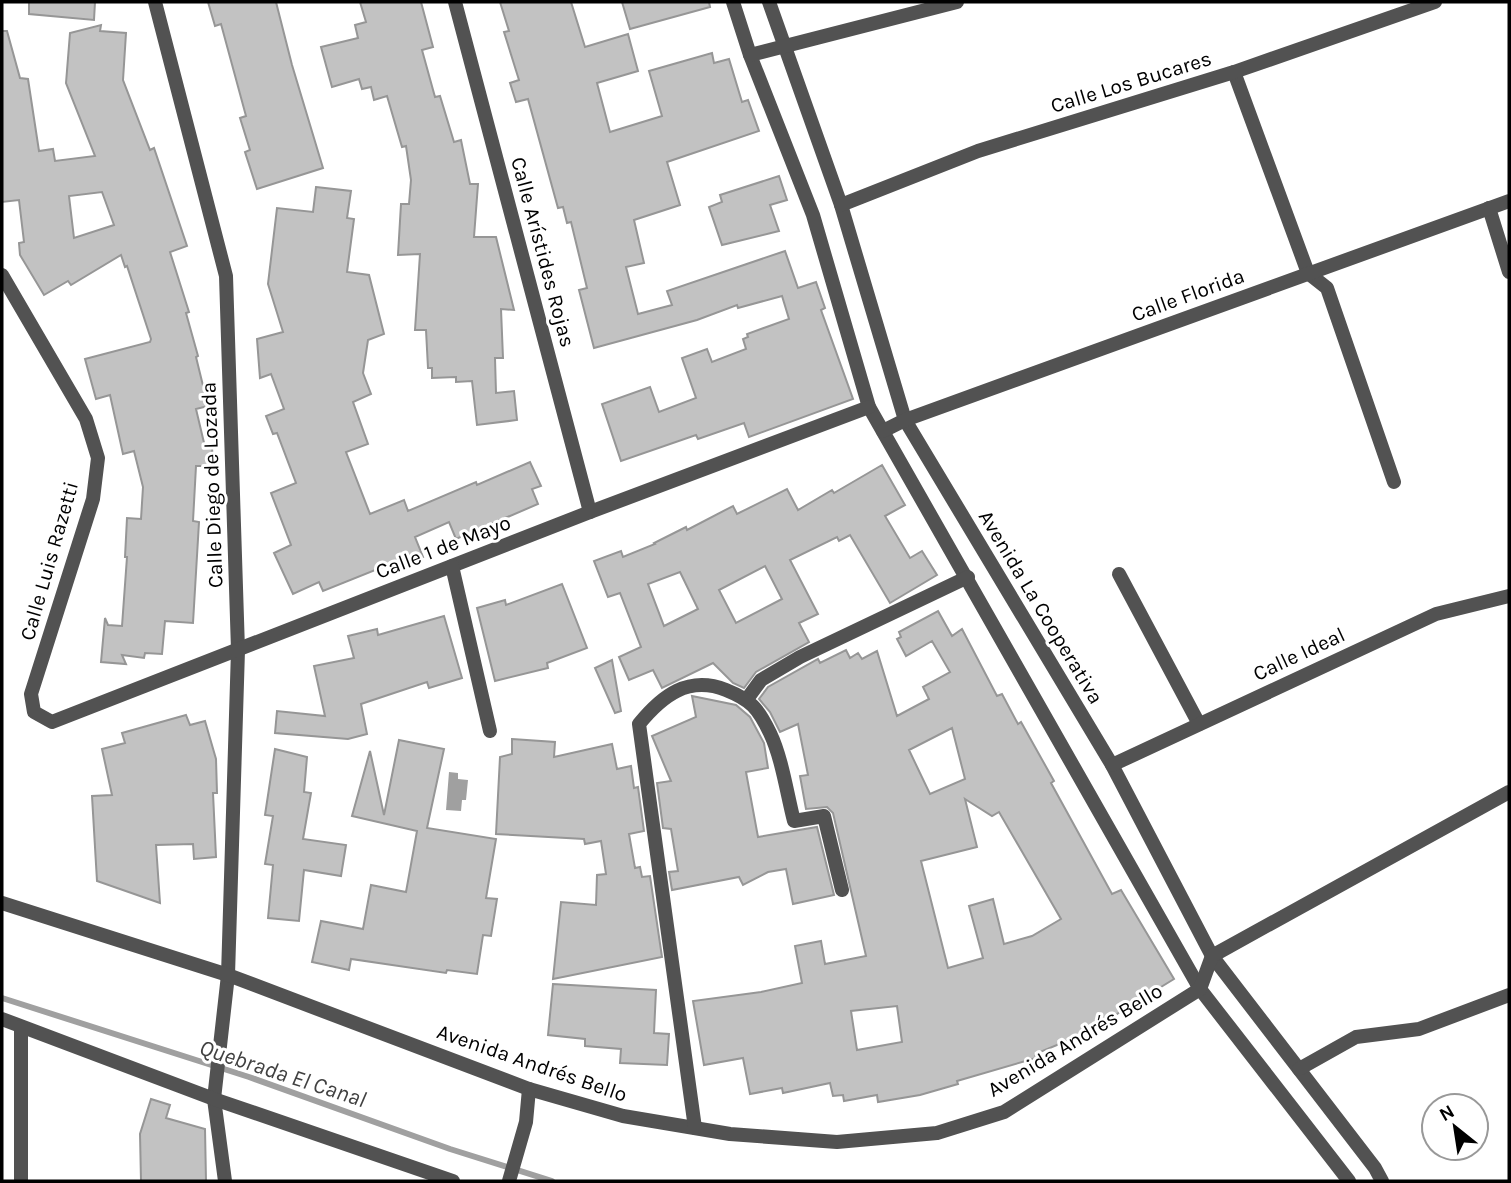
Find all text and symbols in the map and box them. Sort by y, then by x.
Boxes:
street label: Calle Los Bucares [1048,46,1214,118]
street label: Calle Arístides Rojas [506,154,580,350]
street label: Calle Florida [1128,264,1248,326]
street label: Calle Diego de Lozada [196,382,228,588]
street label: Calle Luis Razetti [15,479,83,643]
street label: Avenida La Cooperativa [974,506,1108,708]
street label: Calle 1 de Mayo [372,510,514,584]
street label: Calle Ideal [1249,622,1349,686]
street label: Avenida Andrés Bello [983,978,1167,1102]
street label: Avenida Andrés Bello [434,1019,630,1107]
water label: Quebrada El Canal [196,1034,370,1113]
north arrow [1420,1092,1490,1162]
text: N [1436,1100,1458,1126]

